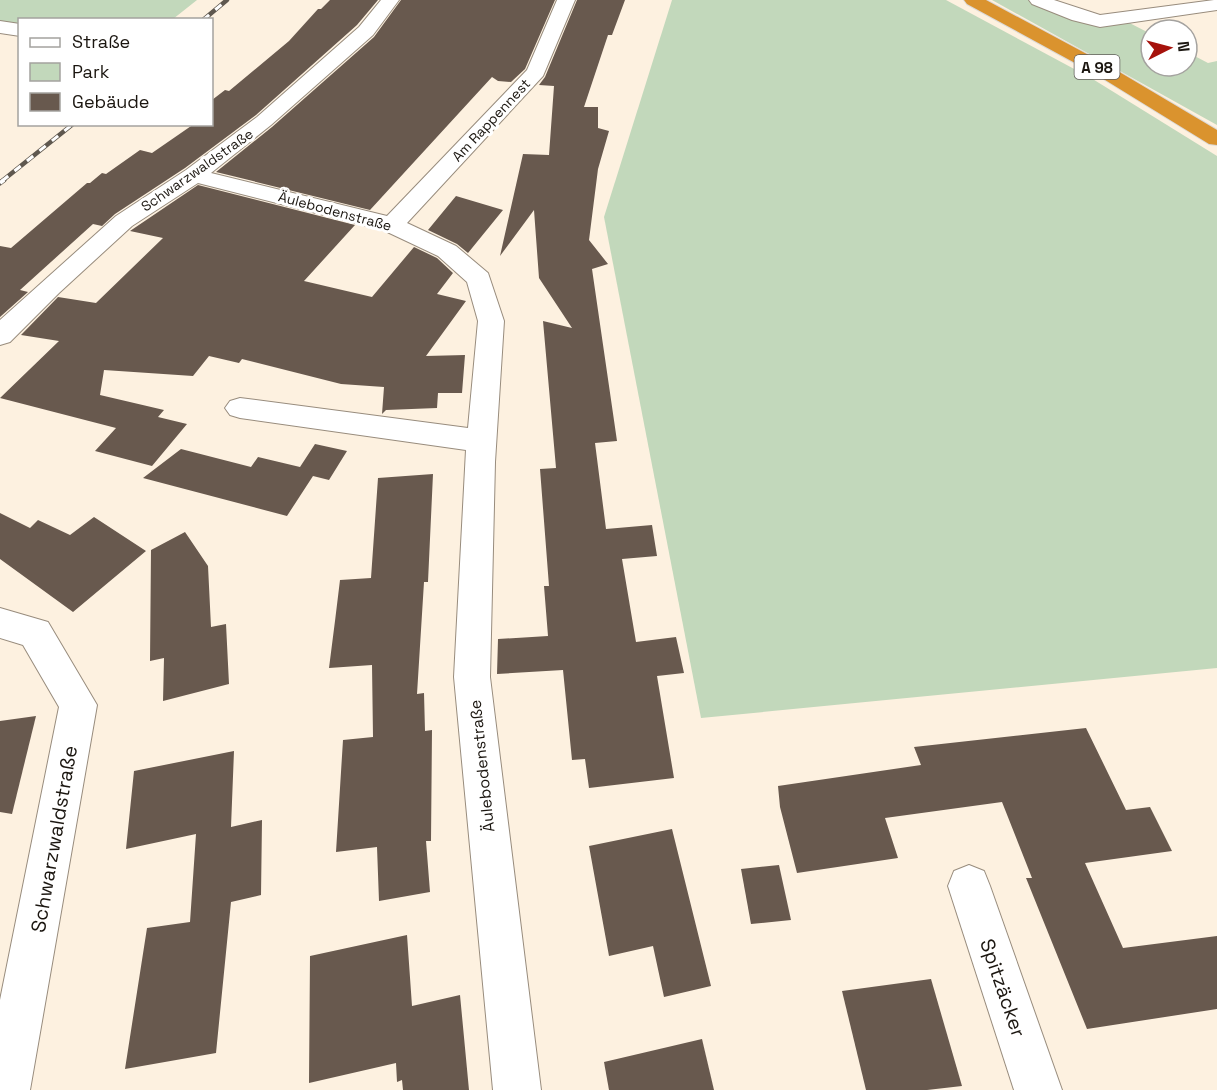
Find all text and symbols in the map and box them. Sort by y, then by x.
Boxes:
legend [18,18,213,126]
north arrow [1139,18,1199,78]
text: Straße [72,30,130,53]
text: N [1172,40,1194,53]
road number: A 98 [1074,55,1120,79]
text: Park [72,60,110,83]
street label: Am Rappennest [448,75,534,165]
text: Gebäude [72,90,150,113]
street label: Schwarzwaldstraße [138,125,256,215]
street label: Äulebodenstraße [276,187,394,235]
street label: Äulebodenstraße [465,699,499,833]
street label: Schwarzwaldstraße [25,743,83,935]
street label: Spitzäcker [974,935,1032,1041]

